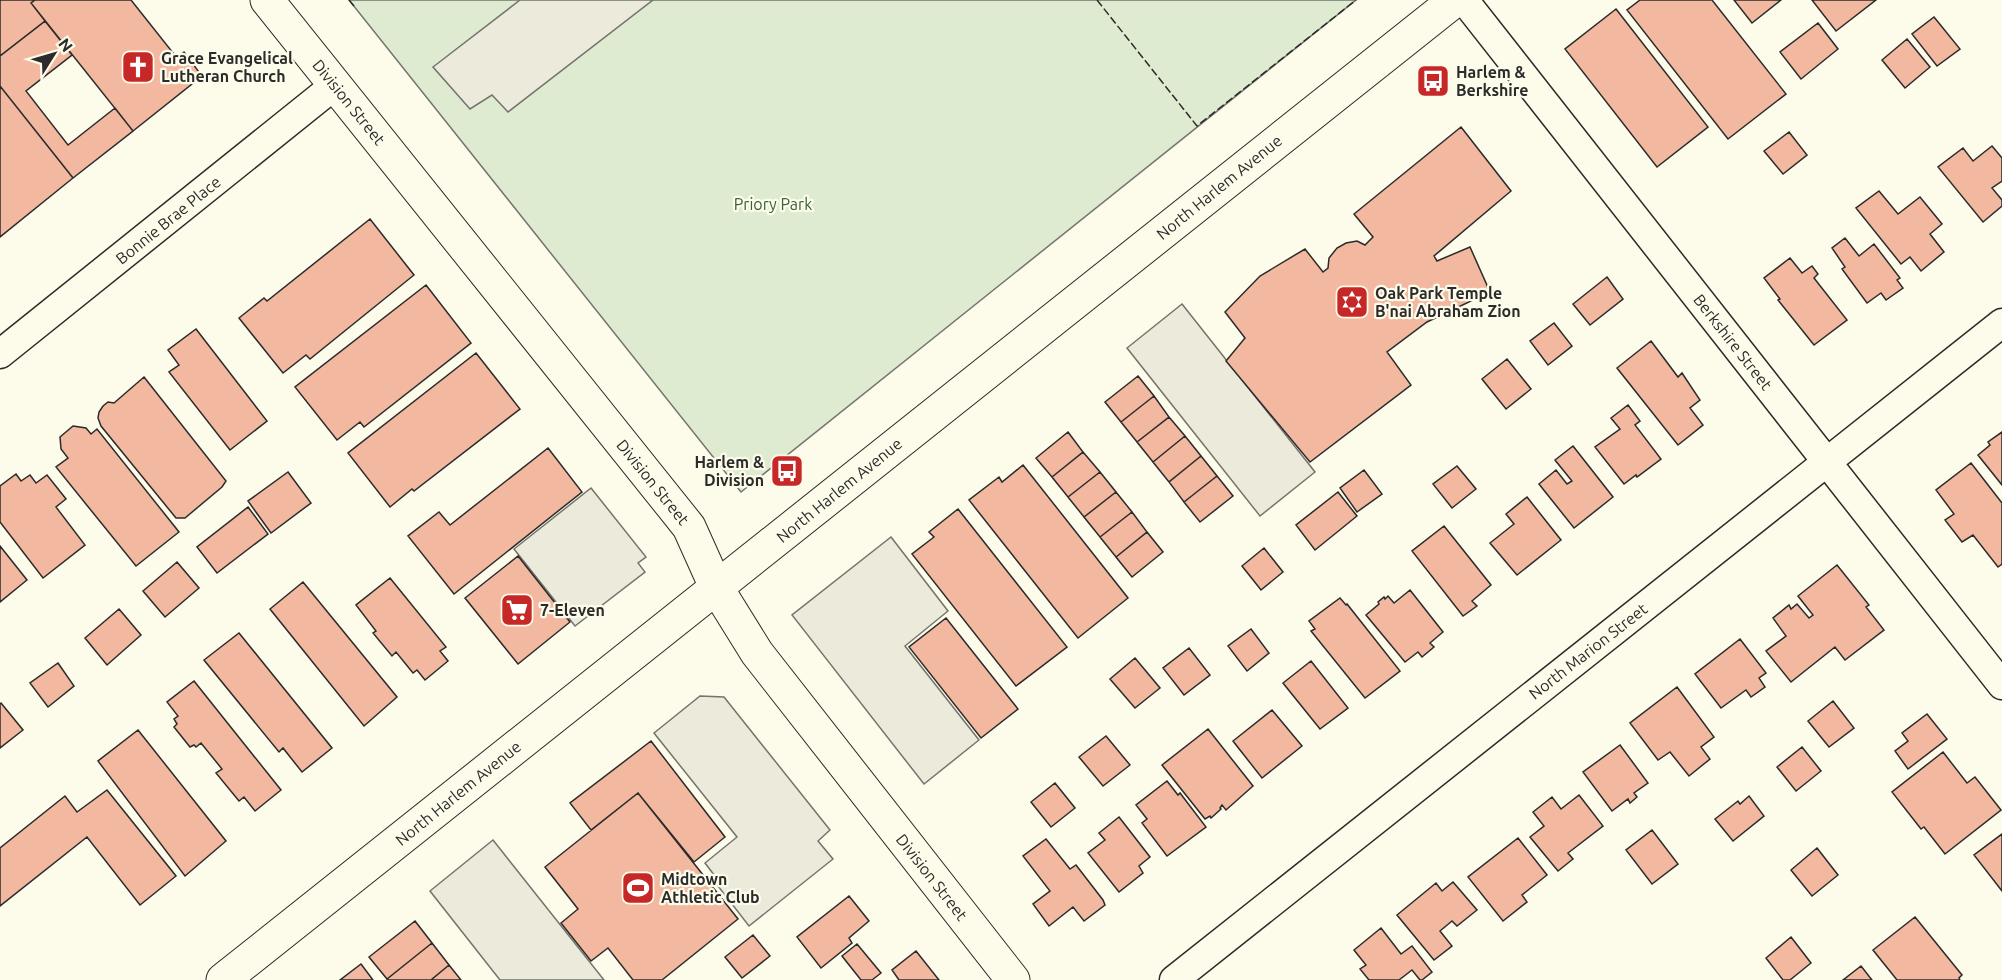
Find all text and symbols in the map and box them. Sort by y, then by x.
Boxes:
north arrow [24,24,84,84]
text: N [55,35,77,55]
church icon: Grace Evangelical Lutheran Church [120,49,156,85]
place label: Grace Evangelical Lutheran Church [161,49,293,85]
street label: Division Street [309,56,389,149]
bus stop icon: Harlem & Berkshire [1415,63,1451,99]
place label: Harlem & Berkshire [1456,63,1528,99]
street label: North Harlem Avenue [1153,131,1285,243]
street label: Bonnie Brae Place [112,172,224,268]
park label: Priory Park [734,195,812,213]
synagogue icon: Oak Park Temple B'nai Abraham Zion [1334,284,1370,320]
place label: Oak Park Temple B'nai Abraham Zion [1375,284,1521,320]
street label: Berkshire Street [1690,291,1776,394]
street label: North Harlem Avenue [773,434,905,546]
street label: Division Street [613,436,693,529]
place label: Harlem & Division [694,453,764,489]
bus stop icon: Harlem & Division [769,453,805,489]
supermarket icon: 7-Eleven [499,592,535,628]
street label: North Marion Street [1525,599,1651,703]
place label: 7-Eleven [540,601,605,619]
street label: North Harlem Avenue [392,737,524,849]
street label: Division Street [893,830,972,924]
sports icon: Midtown Athletic Club [620,870,656,906]
place label: Midtown Athletic Club [661,870,760,906]

